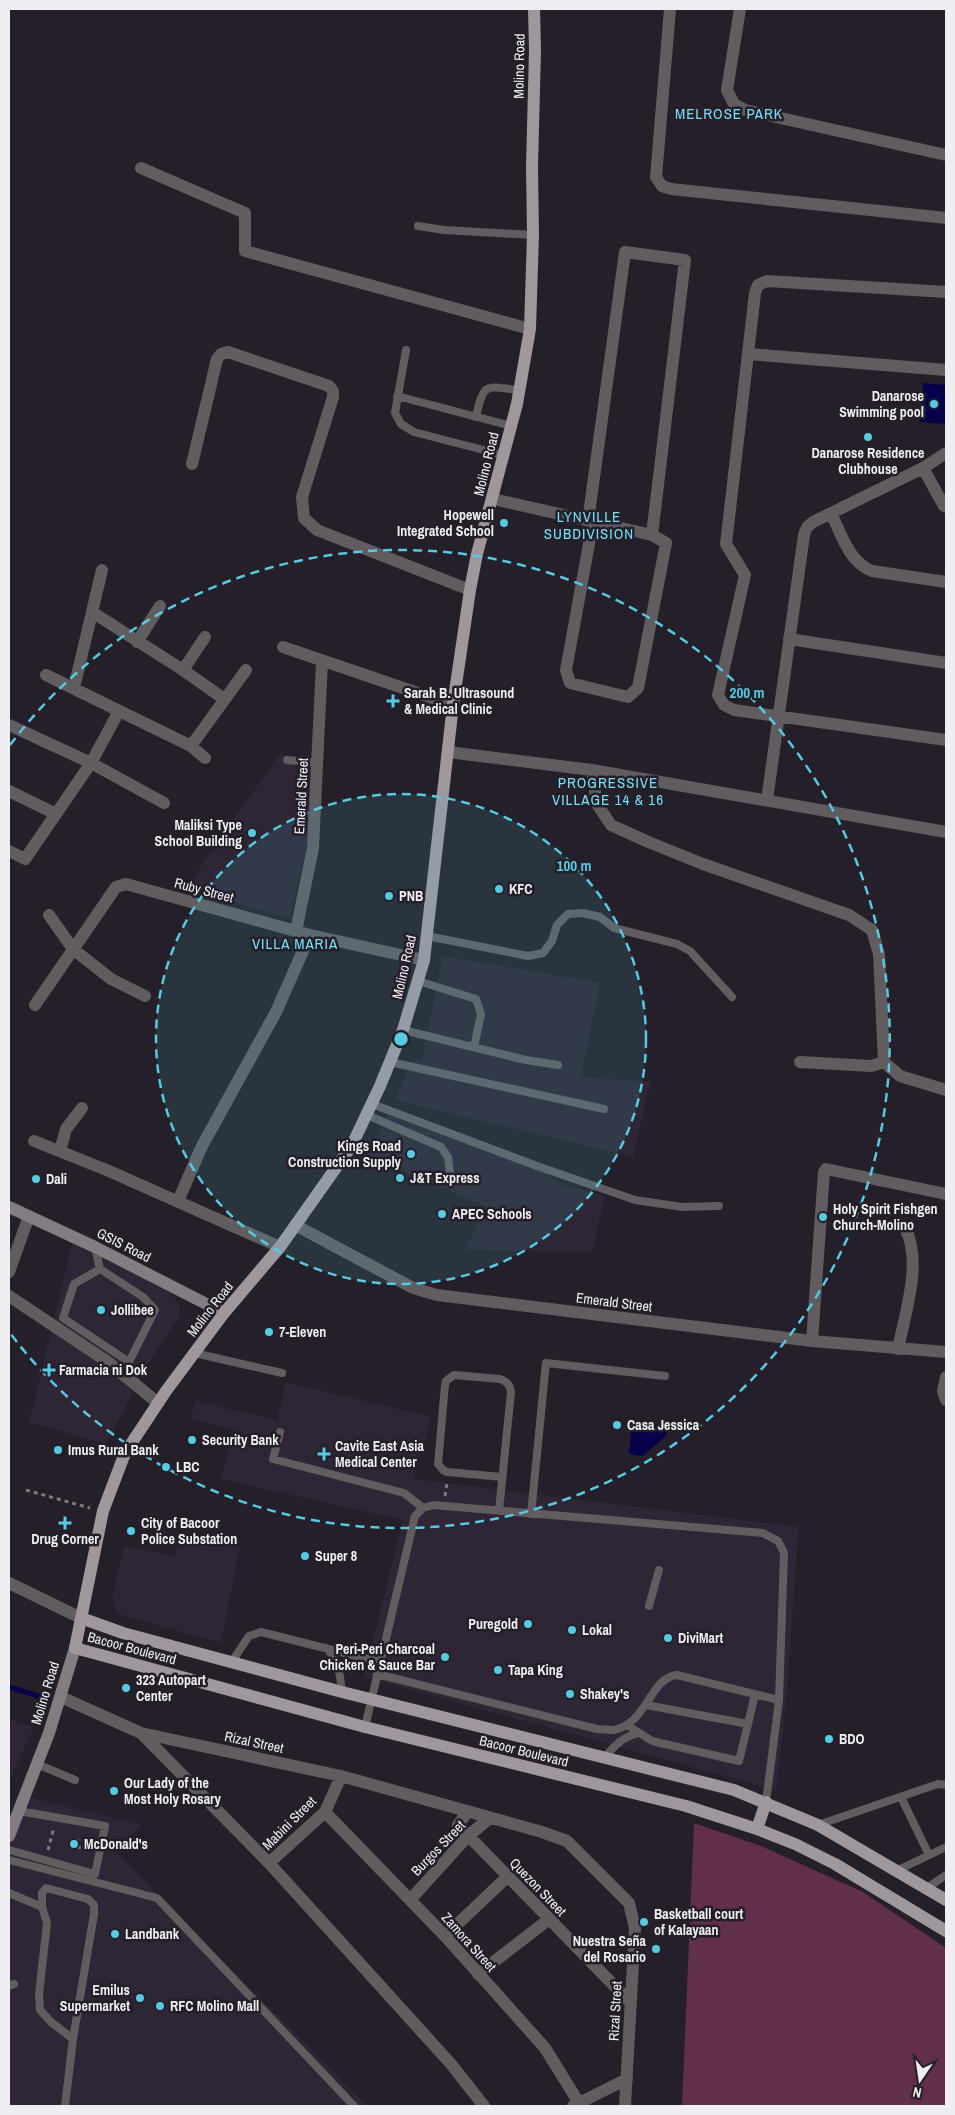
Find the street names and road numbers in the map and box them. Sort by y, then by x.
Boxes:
street label: Molino Road [509,33,529,99]
street label: Molino Road [469,430,503,498]
street label: Emerald Street [290,757,312,835]
street label: Ruby Street [172,873,236,907]
street label: Molino Road [388,933,420,1001]
street label: GSIS Road [94,1224,154,1266]
street label: Molino Road [183,1278,237,1340]
street label: Emerald Street [575,1288,653,1316]
street label: Bacoor Boulevard [86,1627,178,1669]
street label: Molino Road [27,1659,63,1727]
street label: Rizal Street [223,1727,285,1757]
street label: Bacoor Boulevard [478,1731,570,1771]
street label: Mabini Street [258,1792,320,1854]
street label: Burgos Street [407,1816,469,1880]
street label: Quezon Street [506,1854,570,1920]
street label: Zamora Street [438,1909,500,1975]
street label: Rizal Street [604,1981,626,2041]

